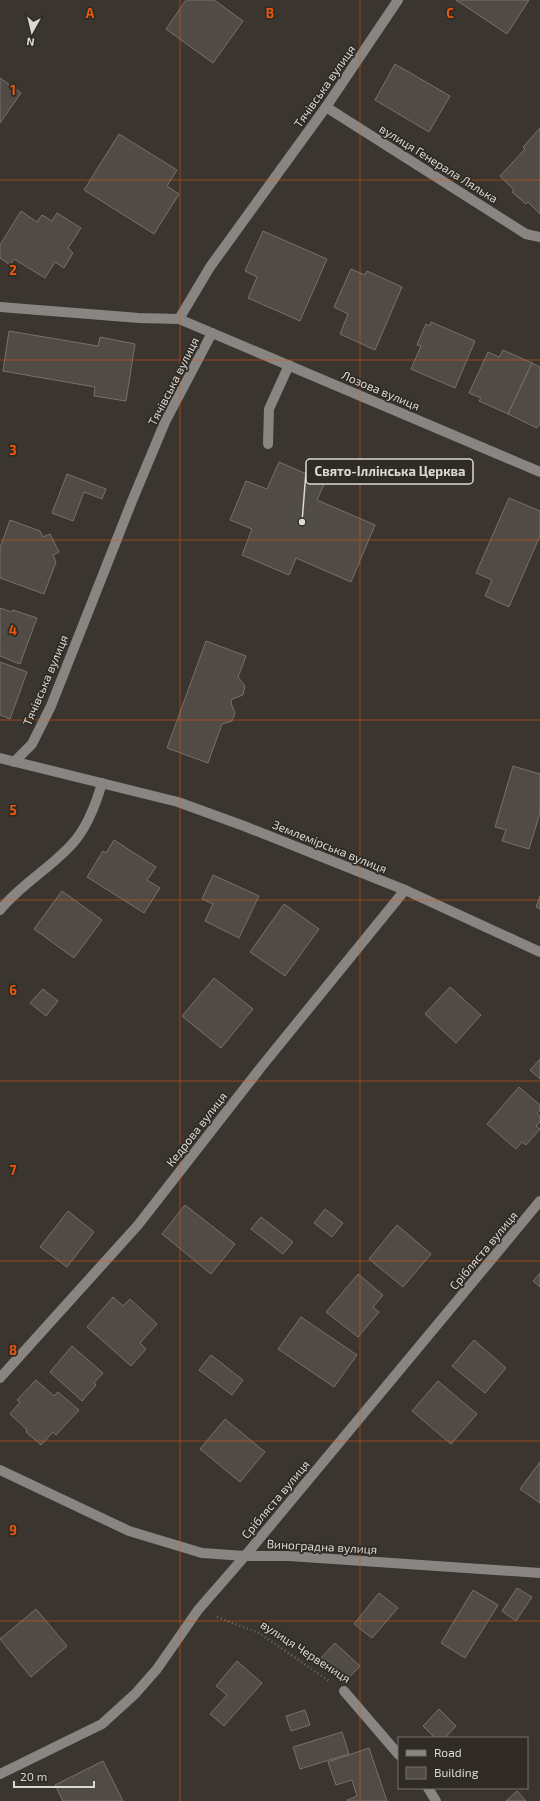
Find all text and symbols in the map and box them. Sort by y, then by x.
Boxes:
text: A [86,5,95,21]
text: B [266,5,274,21]
text: C [446,5,454,21]
north arrow [12,12,52,52]
text: N [26,35,35,49]
street label: Тячівська вулиця [290,42,358,130]
text: 1 [10,82,16,98]
street label: вулиця Генерала Лялька [377,121,501,206]
text: 2 [9,262,17,278]
street label: Тячівська вулиця [145,334,202,428]
street label: Лозова вулиця [340,367,422,414]
text: 3 [9,442,17,458]
callout: Свято-Іллінська Церква [306,459,473,484]
text: Свято-Іллінська Церква [315,463,465,479]
text: 4 [9,622,17,638]
street label: Тячівська вулиця [20,632,71,728]
text: 5 [9,802,17,818]
street label: Землемірська вулиця [270,817,389,876]
text: 6 [9,982,17,998]
street label: Кедрова вулиця [163,1089,230,1170]
text: 7 [10,1162,17,1178]
street label: Срібляста вулиця [446,1208,521,1293]
text: 8 [9,1342,17,1358]
street label: Срібляста вулиця [238,1457,313,1542]
text: 9 [9,1522,17,1538]
street label: Виноградна вулиця [266,1536,378,1557]
street label: вулиця Червениця [258,1617,354,1686]
legend [398,1737,528,1789]
text: Road [434,1745,462,1759]
scale bar [14,1763,94,1789]
text: Building [434,1765,479,1779]
text: 20 m [20,1769,47,1783]

